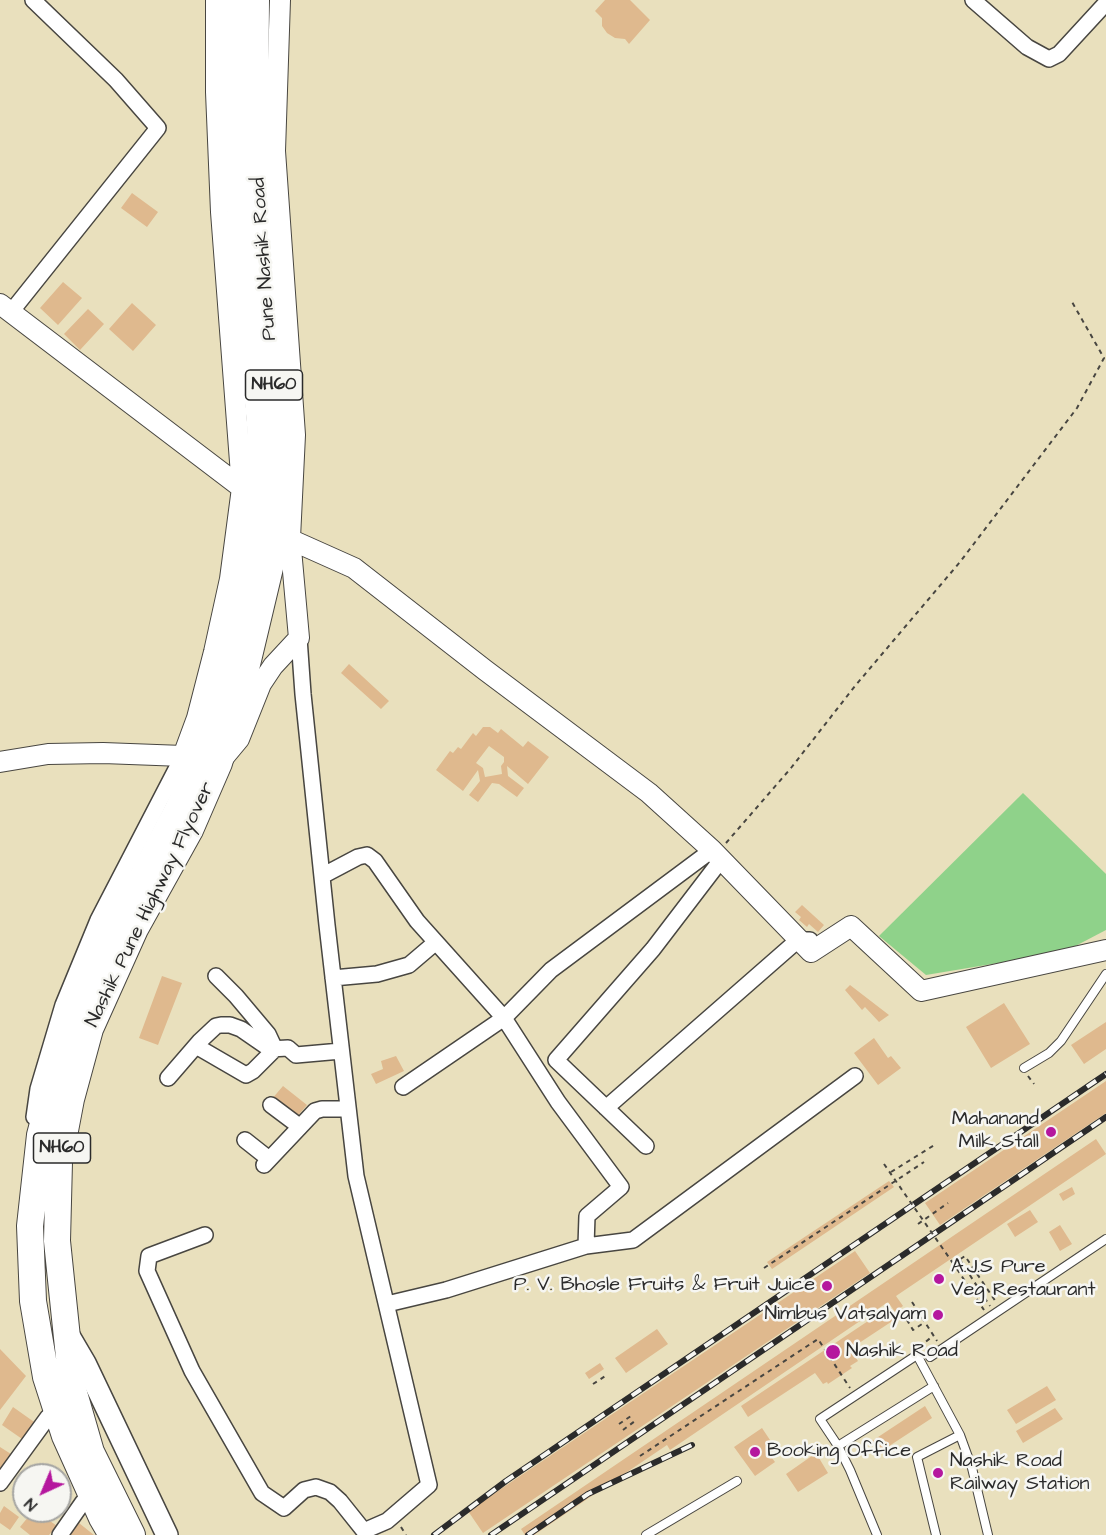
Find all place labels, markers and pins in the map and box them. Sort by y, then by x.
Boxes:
place label: Mahanand Milk Stall [952,1108,1039,1155]
marker: Mahanand Milk Stall [1044,1125,1058,1139]
place label: A.J.S Pure Veg Restaurant [951,1256,1096,1303]
marker: A.J.S Pure Veg Restaurant [932,1272,946,1286]
place label: P. V. Bhosle Fruits & Fruit Juice [514,1274,815,1298]
marker: P. V. Bhosle Fruits & Fruit Juice [820,1279,834,1293]
place label: Nimbus Vatsalyam [765,1303,926,1327]
marker: Nimbus Vatsalyam [931,1308,945,1322]
place label: Nashik Road [846,1340,958,1364]
marker: Nashik Road [824,1343,842,1361]
place label: Booking Office [767,1440,911,1464]
marker: Booking Office [748,1445,762,1459]
place label: Nashik Road Railway Station [950,1450,1089,1497]
marker: Nashik Road Railway Station [931,1466,945,1480]

